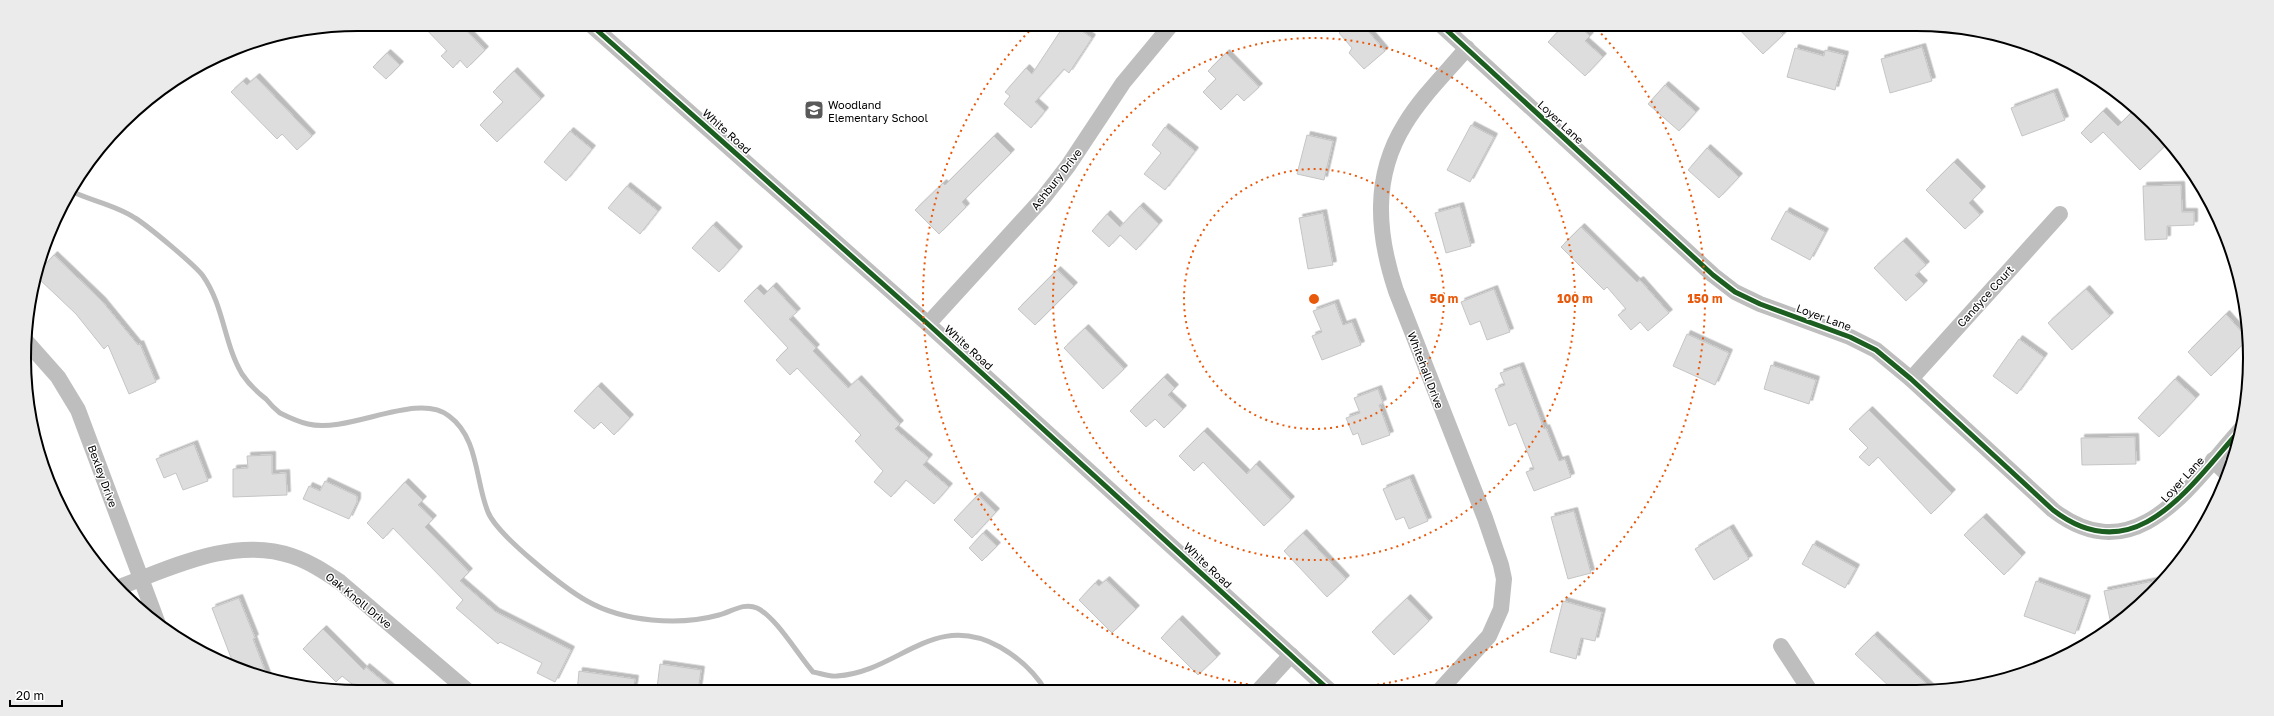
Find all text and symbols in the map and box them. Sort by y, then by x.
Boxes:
place label: Woodland Elementary School [828,98,928,124]
street label: Loyer Lane [1535,98,1587,146]
school or university icon: Woodland Elementary School [803,99,825,121]
street label: White Road [700,106,754,156]
street label: Ashbury Drive [1028,146,1084,212]
street label: Candyce Court [1954,263,2016,329]
text: 50 m [1430,291,1458,306]
text: 100 m [1557,291,1593,306]
text: 150 m [1688,291,1722,306]
centre of rings [1307,292,1321,306]
street label: Loyer Lane [1795,301,1853,333]
street label: White Road [942,322,996,372]
street label: Whitehall Drive [1405,330,1447,410]
street label: Bexley Drive [86,443,120,509]
street label: Loyer Lane [2158,453,2206,505]
street label: White Road [1181,540,1235,590]
street label: Oak Knoll Drive [323,569,395,631]
scale bar [10,682,62,708]
text: 20 m [16,688,44,703]

